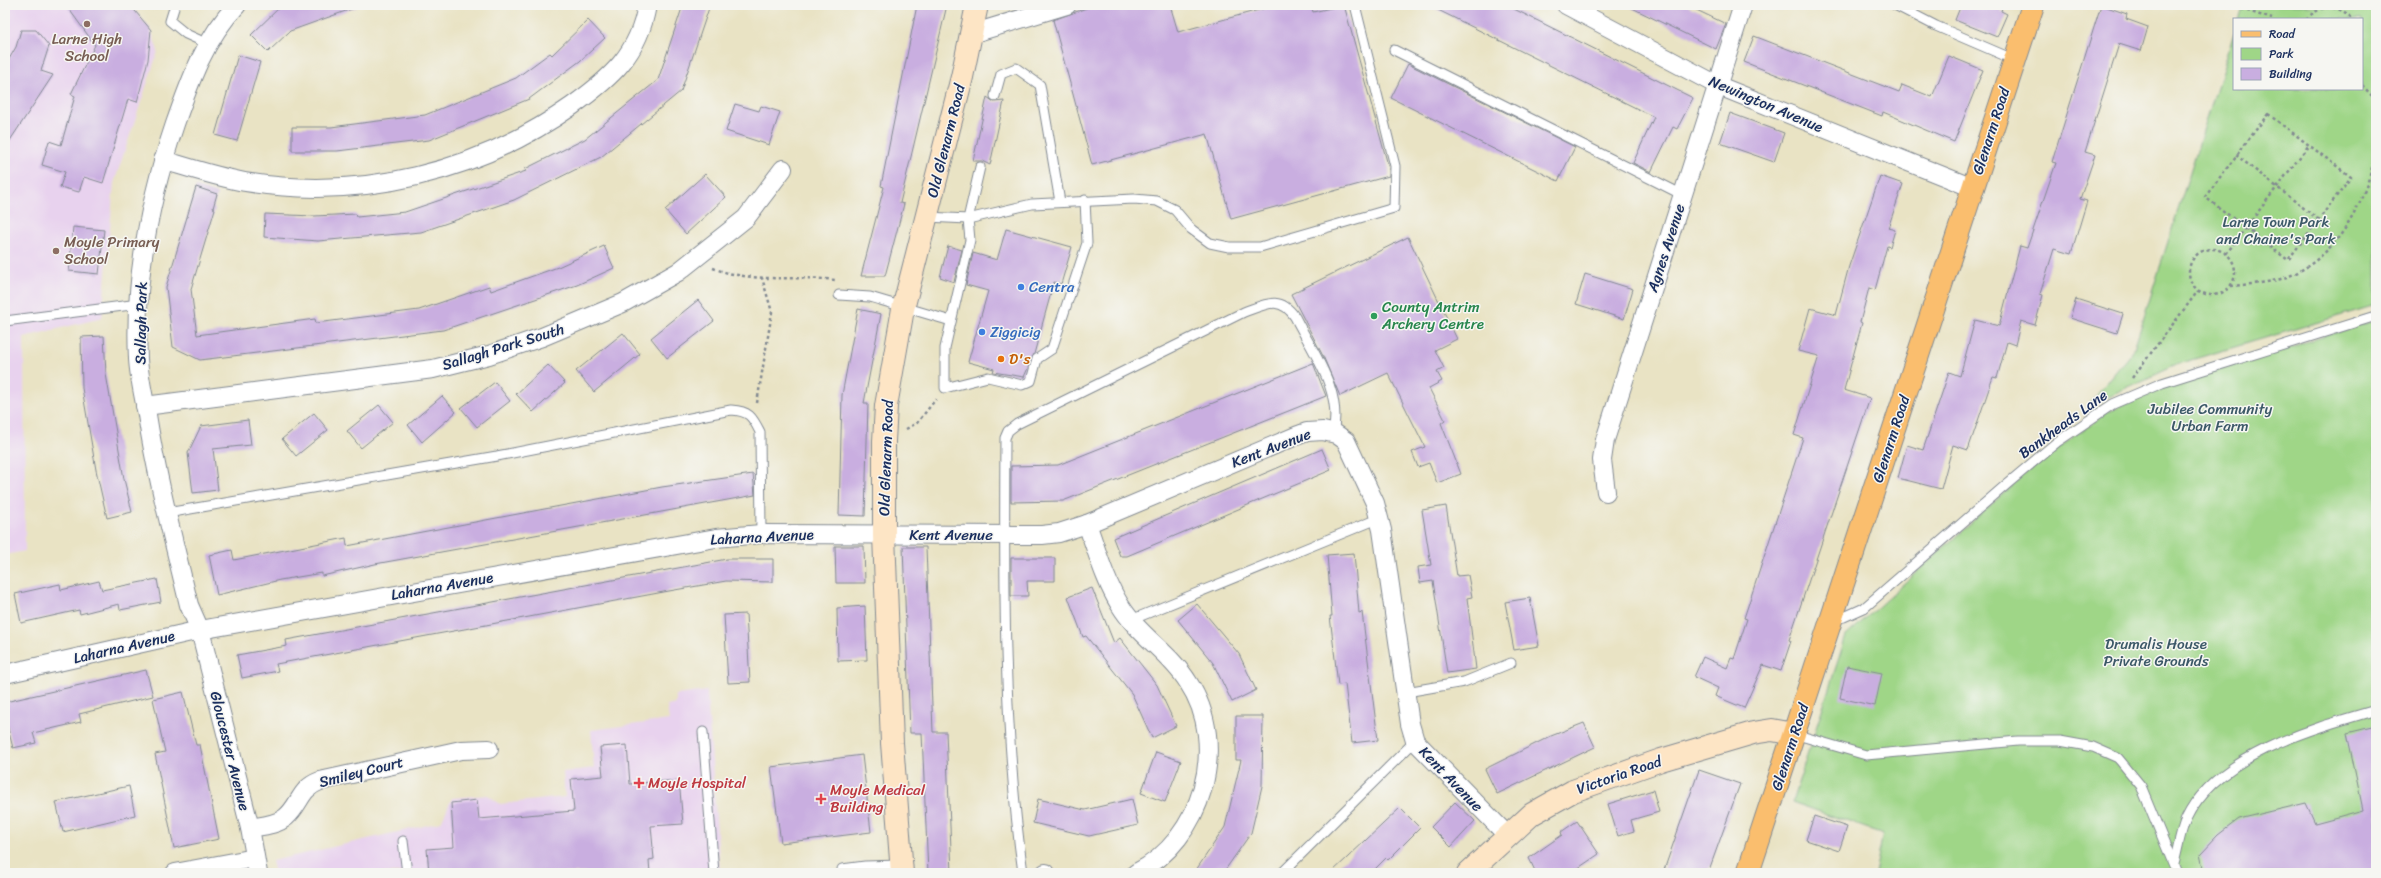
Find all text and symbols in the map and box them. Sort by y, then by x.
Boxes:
legend [2233,18,2363,90]
marker: Larne High School [82,19,92,29]
text: Road [2269,23,2296,45]
place label: Larne High School [52,26,122,69]
text: Park [2269,43,2294,65]
text: Building [2269,63,2312,85]
street label: Newington Avenue [1705,68,1827,140]
street label: Old Glenarm Road [919,80,973,201]
street label: Glenarm Road [1965,83,2018,178]
street label: Agnes Avenue [1639,200,1693,296]
park label: Larne Town Park and Chaine's Park [2216,209,2337,252]
place label: Moyle Primary School [64,229,160,272]
marker: Moyle Primary School [51,246,61,256]
place label: Centra [1029,274,1075,300]
street label: Sallagh Park [127,281,155,365]
marker: Centra [1016,282,1026,292]
place label: County Antrim Archery Centre [1381,294,1484,337]
marker: County Antrim Archery Centre [1369,311,1379,321]
street label: Sallagh Park South [439,316,567,378]
place label: Ziggicig [990,319,1041,345]
marker: Ziggicig [977,327,987,337]
place label: D's [1009,346,1031,372]
marker: D's [996,354,1006,364]
street label: Bankheads Lane [2013,382,2113,465]
street label: Glenarm Road [1865,391,1918,486]
park label: Jubilee Community Urban Farm [2147,396,2273,439]
street label: Old Glenarm Road [871,398,901,517]
street label: Kent Avenue [1227,421,1315,475]
street label: Laharna Avenue [710,521,814,553]
street label: Kent Avenue [909,522,993,548]
street label: Laharna Avenue [389,564,495,608]
street label: Laharna Avenue [71,623,177,671]
park label: Drumalis House Private Grounds [2103,631,2209,674]
street label: Gloucester Avenue [203,688,258,814]
street label: Glenarm Road [1764,699,1817,794]
street label: Kent Avenue [1413,740,1490,818]
street label: Victoria Road [1573,748,1666,802]
street label: Smiley Court [316,749,406,795]
place label: Moyle Hospital [648,770,747,796]
marker: Moyle Hospital [633,777,645,789]
place label: Moyle Medical Building [830,777,926,820]
marker: Moyle Medical Building [815,793,827,805]

